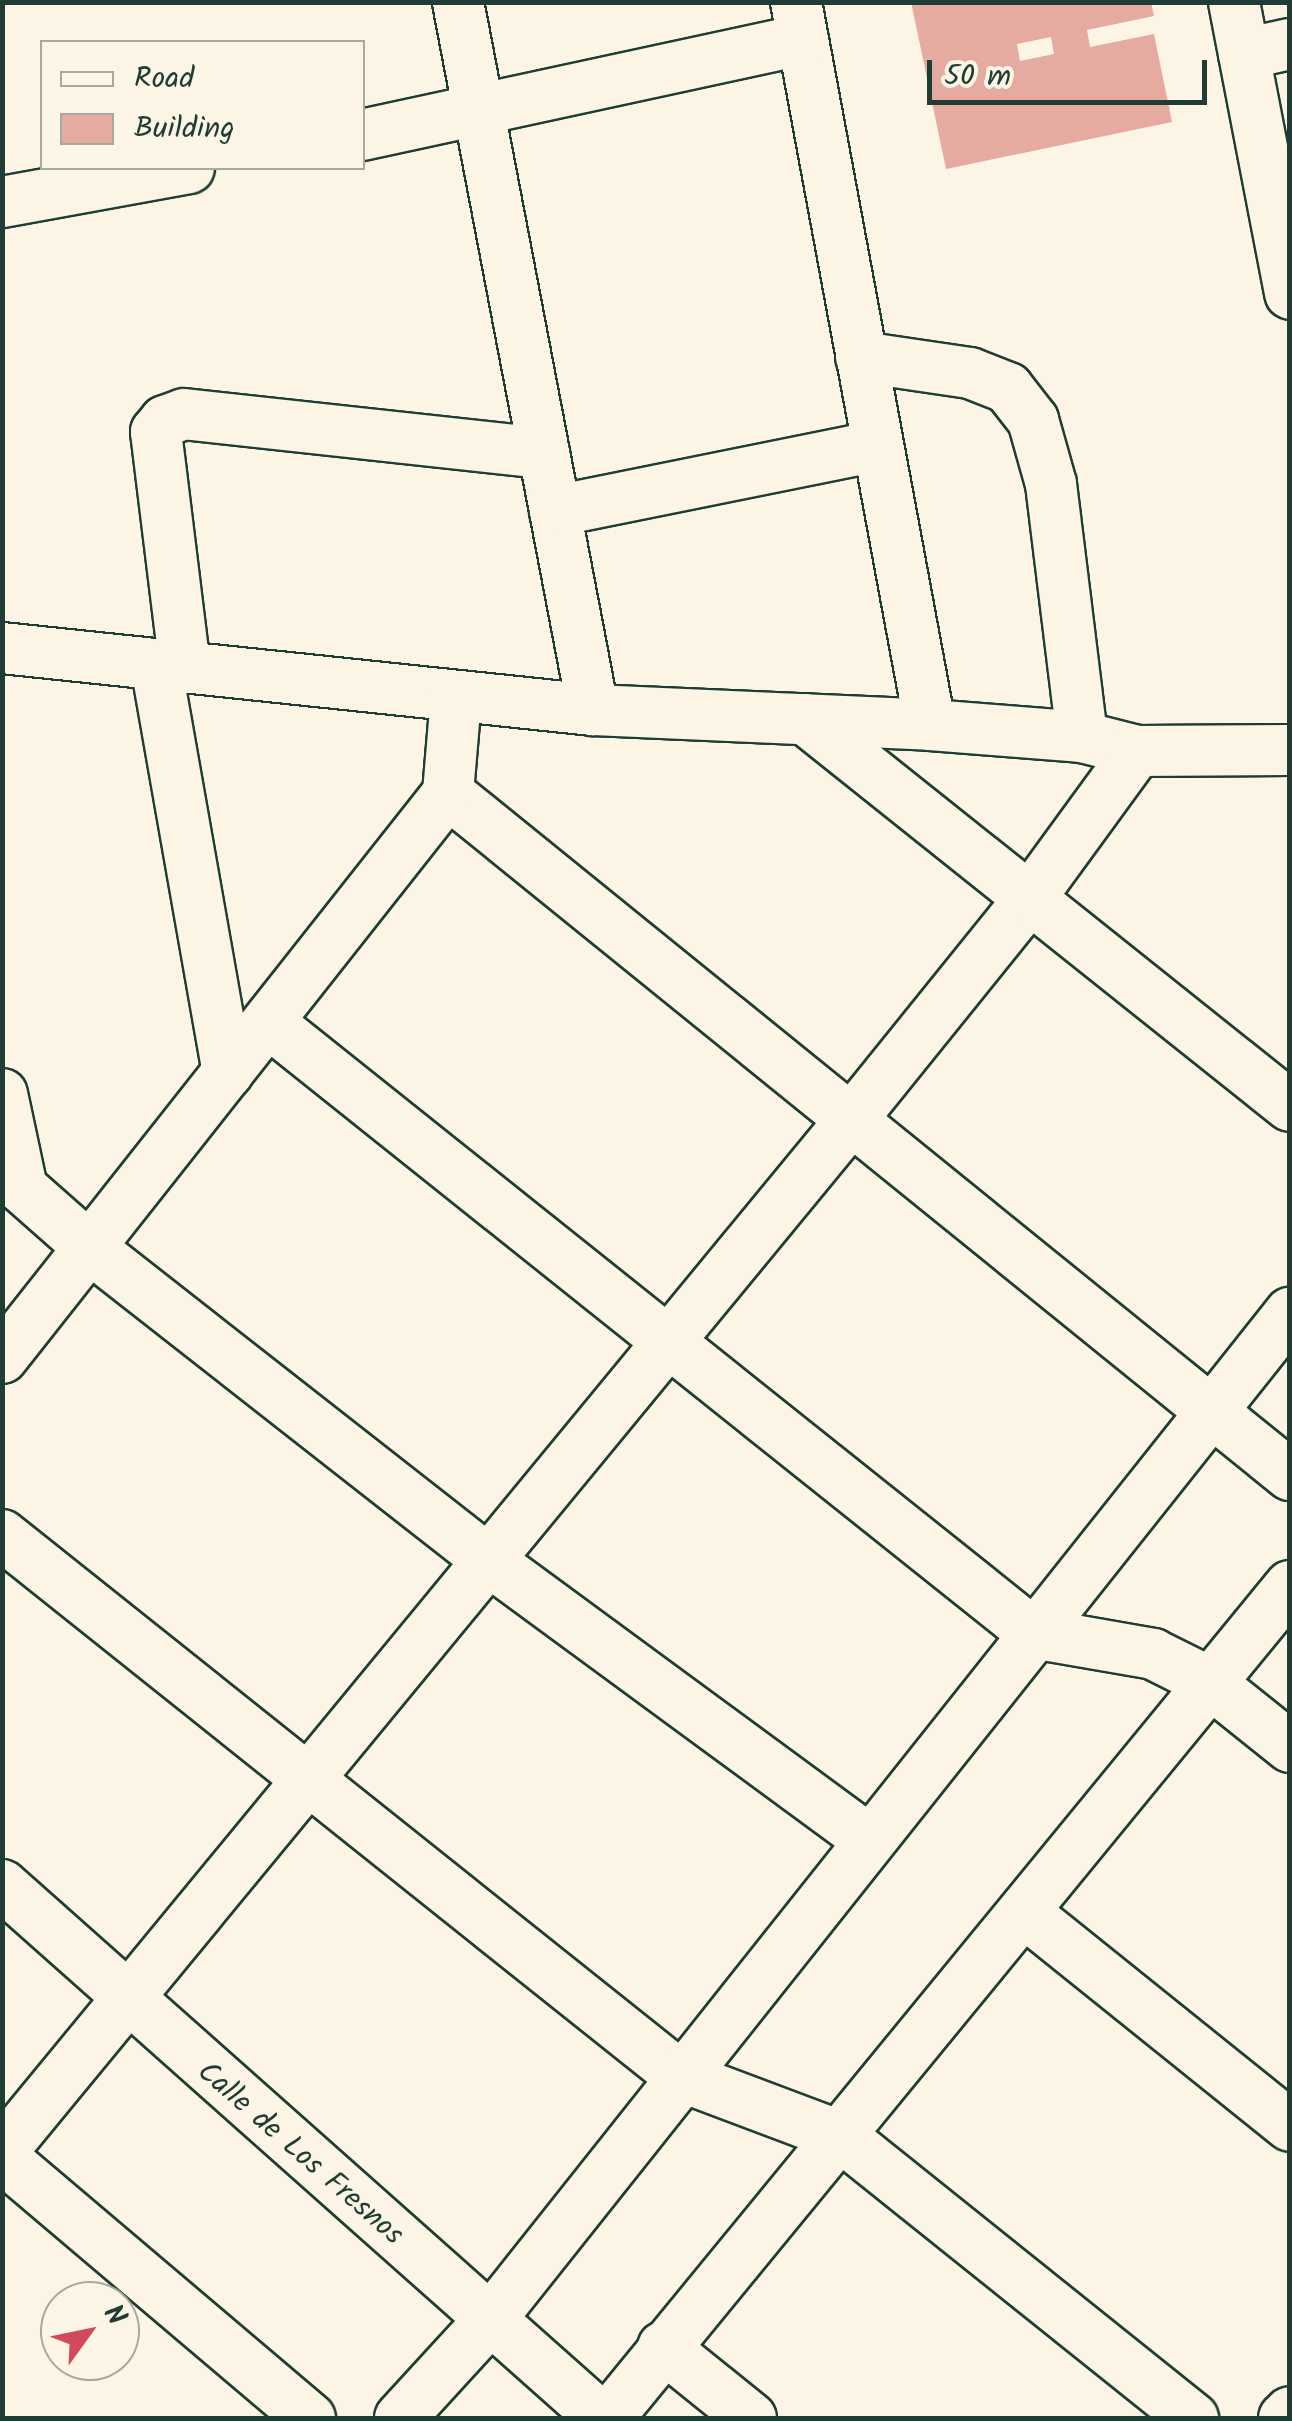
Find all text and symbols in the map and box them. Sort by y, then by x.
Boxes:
legend [40,40,365,170]
scale bar [932,40,1212,102]
text: 50 m [944,53,1011,101]
text: Road [134,55,194,103]
text: Building [134,105,234,153]
street label: Calle de Los Fresnos [189,2055,411,2253]
north arrow [40,2281,140,2381]
text: N [90,2296,138,2335]

